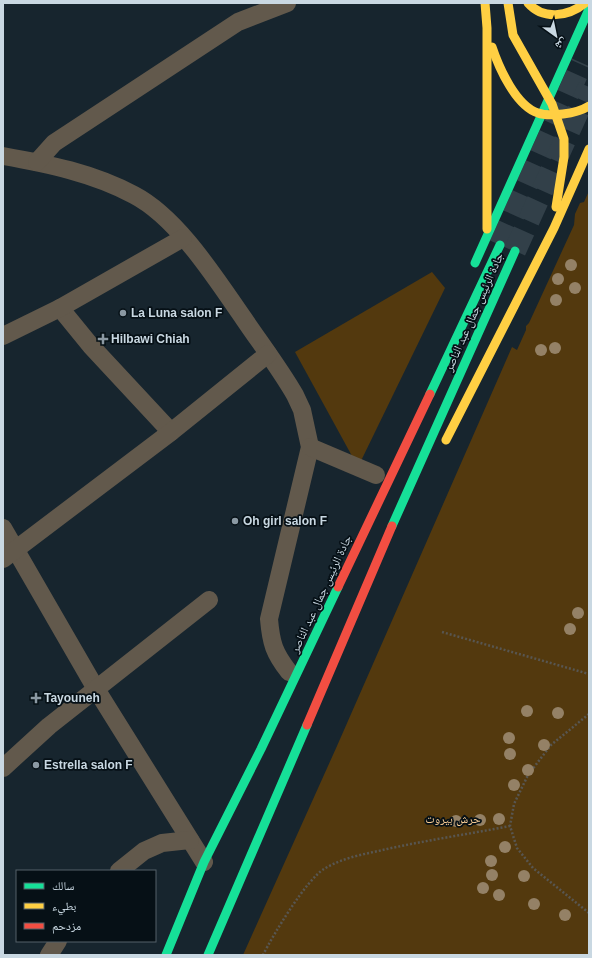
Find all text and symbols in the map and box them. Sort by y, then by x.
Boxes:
north arrow [536,16,576,56]
text: ش [552,34,570,53]
street label: جادة الرئيس جمال عبد الناصر [441,250,507,374]
place label: La Luna salon F [131,306,222,320]
marker: La Luna salon F [118,308,128,318]
place label: Hilbawi Chiah [111,332,190,346]
marker: Hilbawi Chiah [98,334,108,344]
place label: Oh girl salon F [243,514,327,528]
marker: Oh girl salon F [230,516,240,526]
street label: جادة الرئيس جمال عبد الناصر [287,533,355,656]
place label: Tayouneh [44,691,100,705]
marker: Tayouneh [31,693,41,703]
place label: Estrella salon F [44,758,133,772]
marker: Estrella salon F [31,760,41,770]
park label: حرش بيروت [425,812,481,826]
legend [16,870,156,942]
text: سالك [52,879,74,893]
text: بطيء [52,899,76,916]
text: مزدحم [52,919,81,934]

